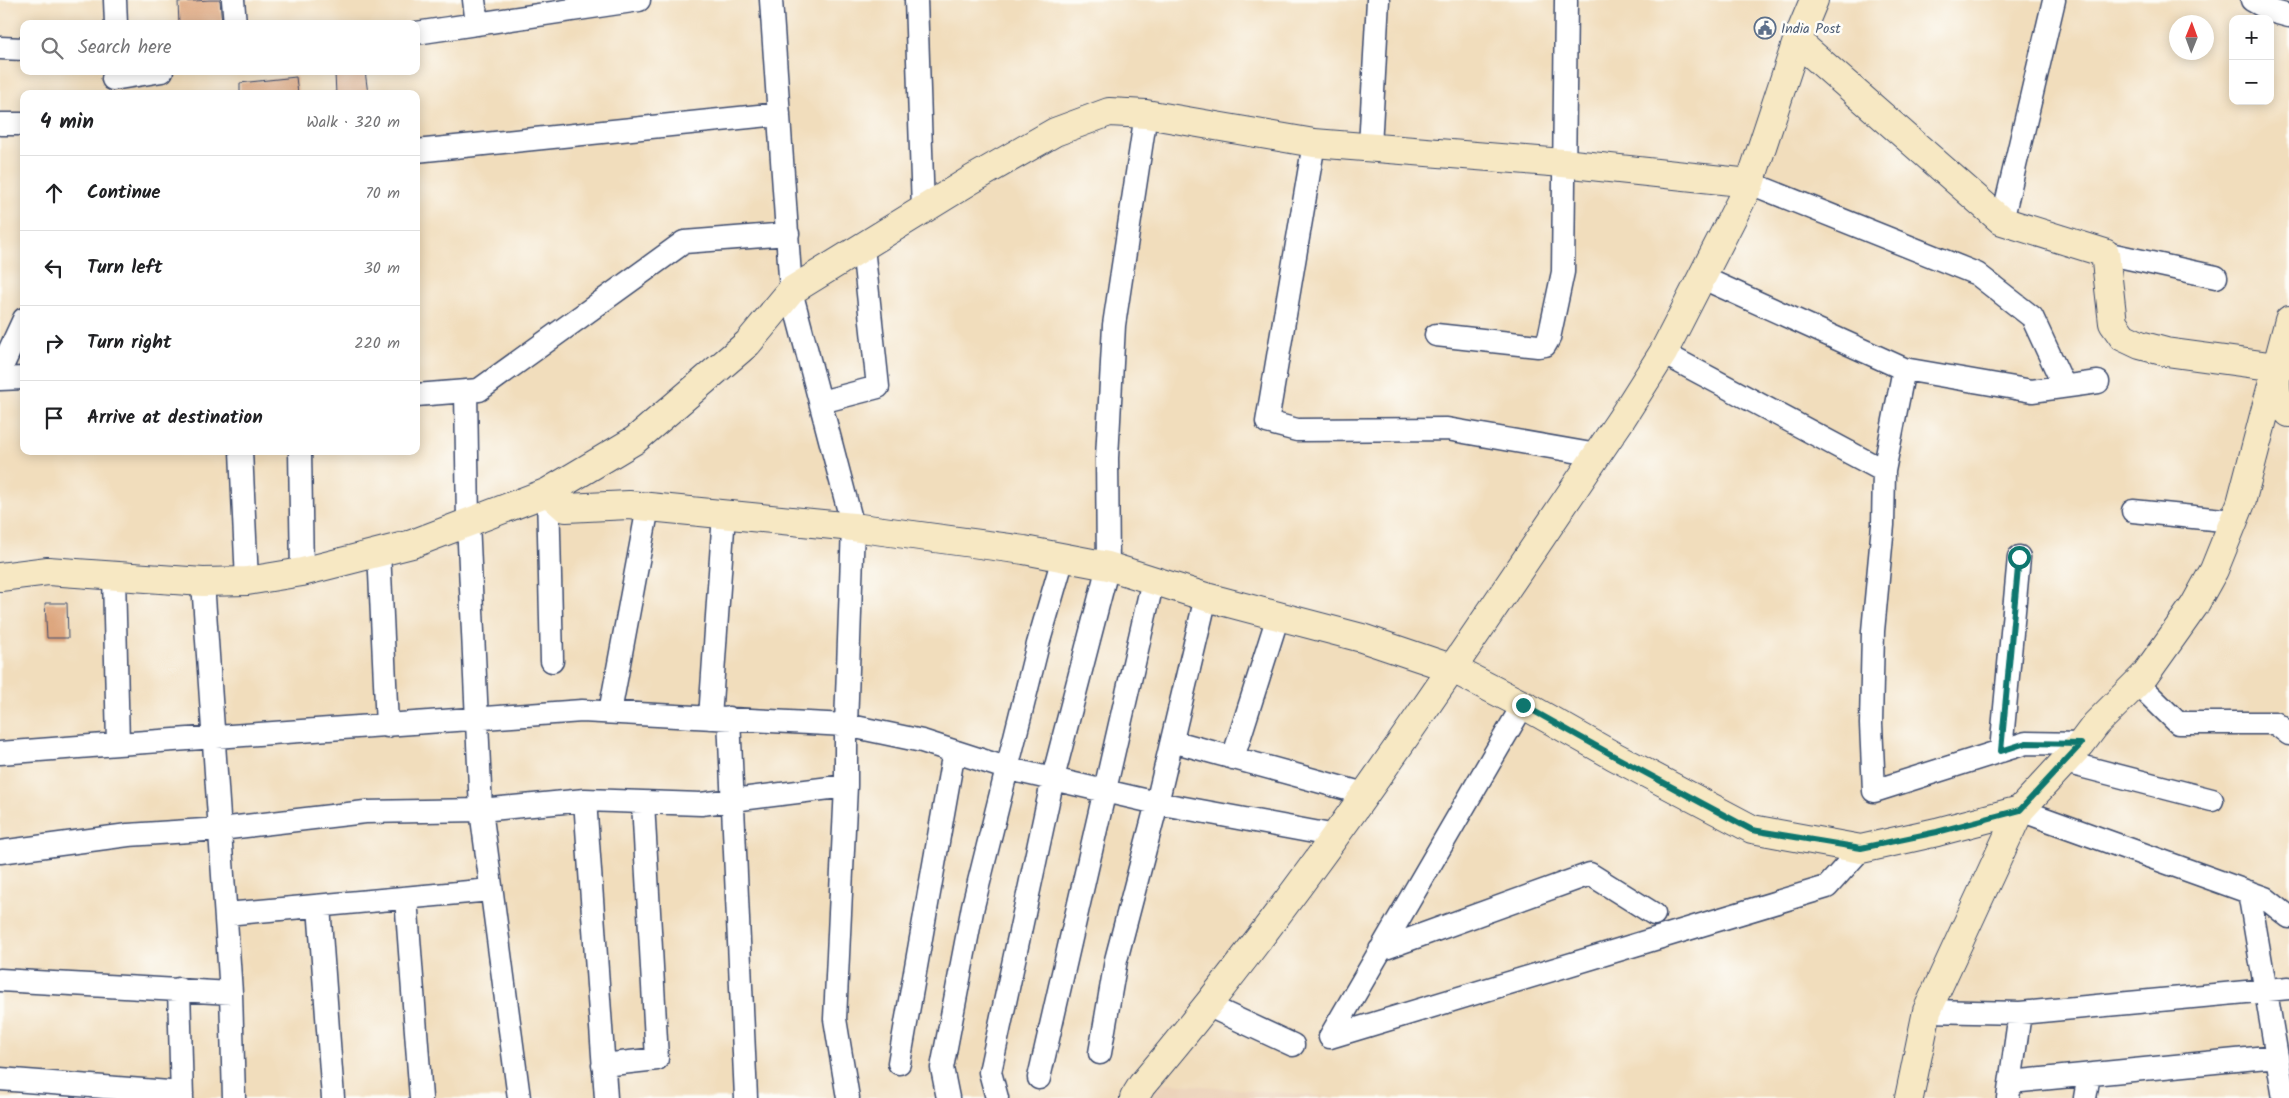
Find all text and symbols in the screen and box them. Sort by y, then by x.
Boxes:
north arrow [2169,15,2214,60]
map controls [2229,15,2274,105]
button: + [2229,15,2274,60]
public building icon: India Post [1753,16,1777,40]
place label: India Post [1781,18,1841,40]
search box [20,20,420,75]
text: Search here [78,33,172,63]
icon: search [38,34,66,62]
button: − [2229,60,2274,105]
text: 4 min [40,106,94,139]
text: Walk · 320 m [306,110,400,135]
text: Continue [87,178,160,208]
icon: ahead [40,179,68,207]
text: 70 m [365,181,400,206]
text: Turn left [87,253,162,283]
icon: left [40,254,68,282]
text: 30 m [364,256,400,281]
text: Turn right [87,328,172,358]
icon: right [40,329,68,357]
text: 220 m [354,331,400,356]
text: Arrive at destination [87,403,263,433]
icon: arrive [40,404,68,432]
route start [2008,546,2031,569]
route end [1512,694,1535,717]

